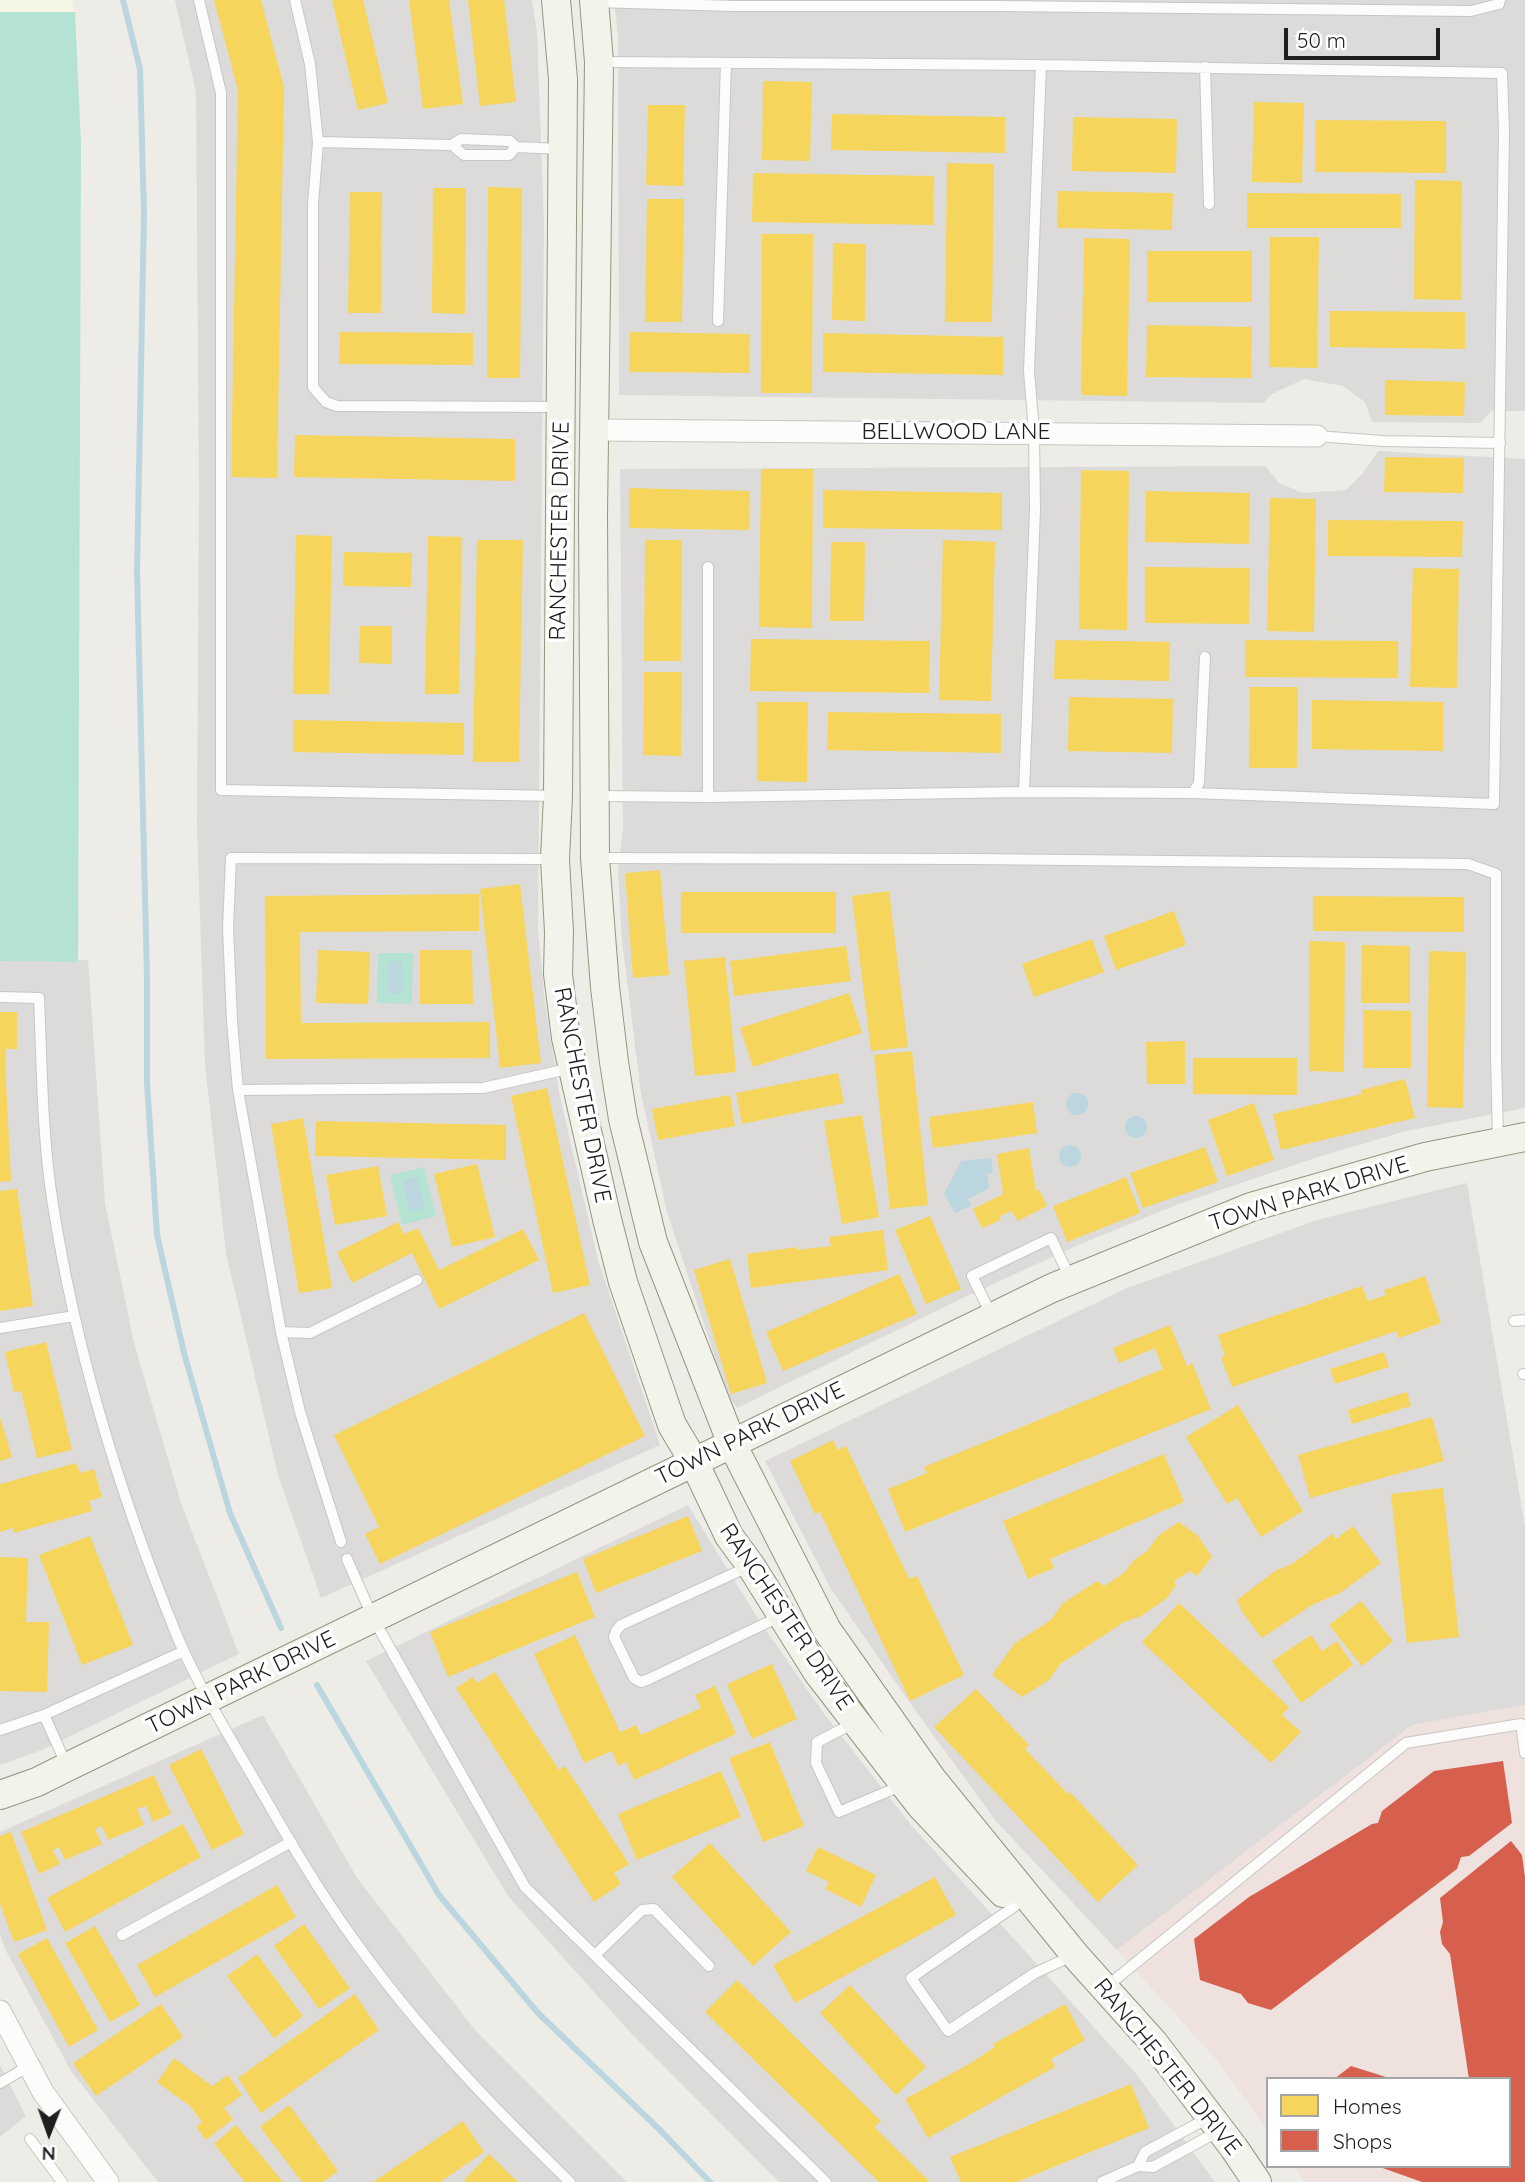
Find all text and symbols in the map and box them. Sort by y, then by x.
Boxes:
scale bar [1287,14,1443,58]
text: 50 m [1297,27,1346,53]
street label: BELLWOOD LANE [862,418,1050,446]
street label: RANCHESTER DRIVE [544,421,576,641]
street label: RANCHESTER DRIVE [548,985,616,1205]
street label: TOWN PARK DRIVE [1206,1151,1412,1237]
street label: TOWN PARK DRIVE [651,1376,849,1492]
street label: RANCHESTER DRIVE [713,1518,859,1716]
street label: TOWN PARK DRIVE [142,1625,340,1741]
street label: RANCHESTER DRIVE [1087,1973,1247,2161]
legend [1266,2077,1511,2168]
text: Homes [1333,2093,1402,2119]
north arrow [14,2098,84,2168]
text: Shops [1333,2128,1392,2154]
text: N [41,2142,56,2166]

